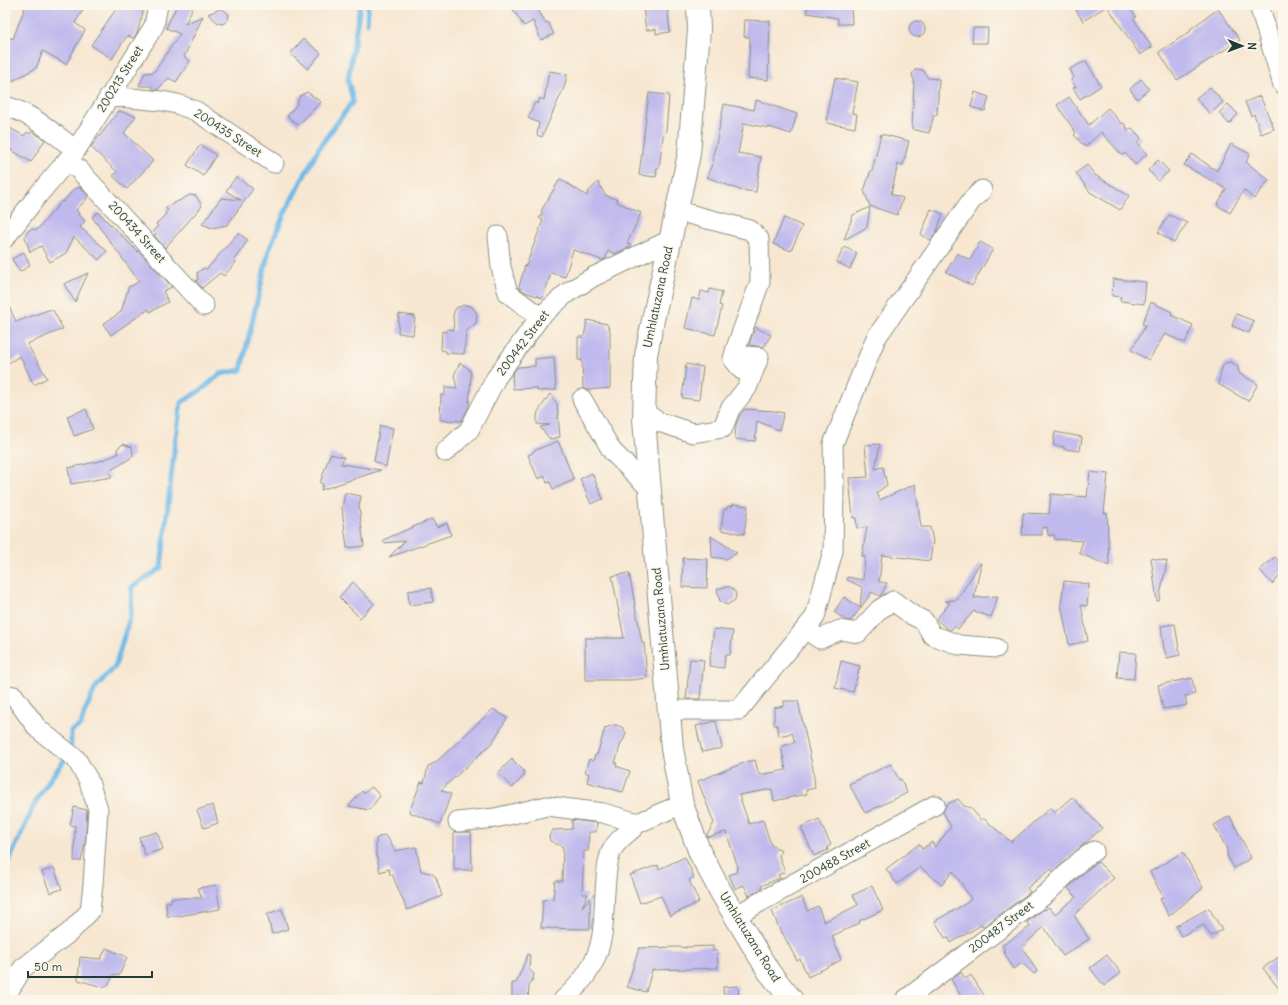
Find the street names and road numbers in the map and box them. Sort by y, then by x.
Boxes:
street label: 200213 Street [93,43,146,115]
street label: 200435 Street [192,105,265,160]
street label: 200434 Street [106,198,169,266]
street label: Umhlatuzana Road [639,245,676,349]
street label: 200442 Street [493,307,552,378]
street label: Umhlatuzana Road [649,567,672,671]
street label: 200488 Street [797,835,873,886]
street label: Umhlatuzana Road [717,889,784,985]
street label: 200487 Street [965,897,1036,956]

